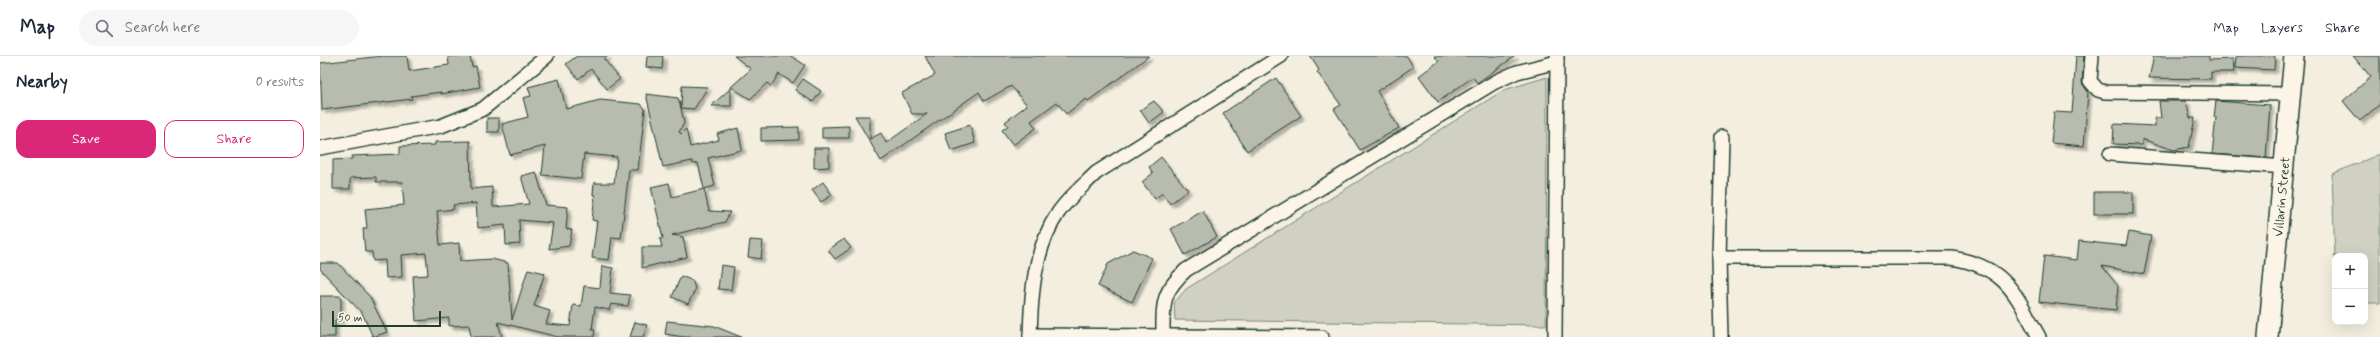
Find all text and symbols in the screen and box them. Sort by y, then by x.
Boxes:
search box [79,10,359,46]
text: Map [20,15,55,40]
icon: search [93,17,115,39]
text: Search here [125,18,200,38]
text: Map [2213,19,2239,37]
text: Layers [2261,19,2303,37]
text: Share [2325,19,2360,37]
text: Nearby [16,71,68,93]
text: 0 results [256,74,304,91]
button: Save [16,120,156,158]
button: Share [164,120,304,158]
street label: Villarin Street [2270,156,2295,238]
map controls [2332,253,2368,325]
button: + [2332,253,2368,289]
button: − [2332,289,2368,325]
scale bar [332,309,441,328]
text: 50 m [338,311,363,325]

